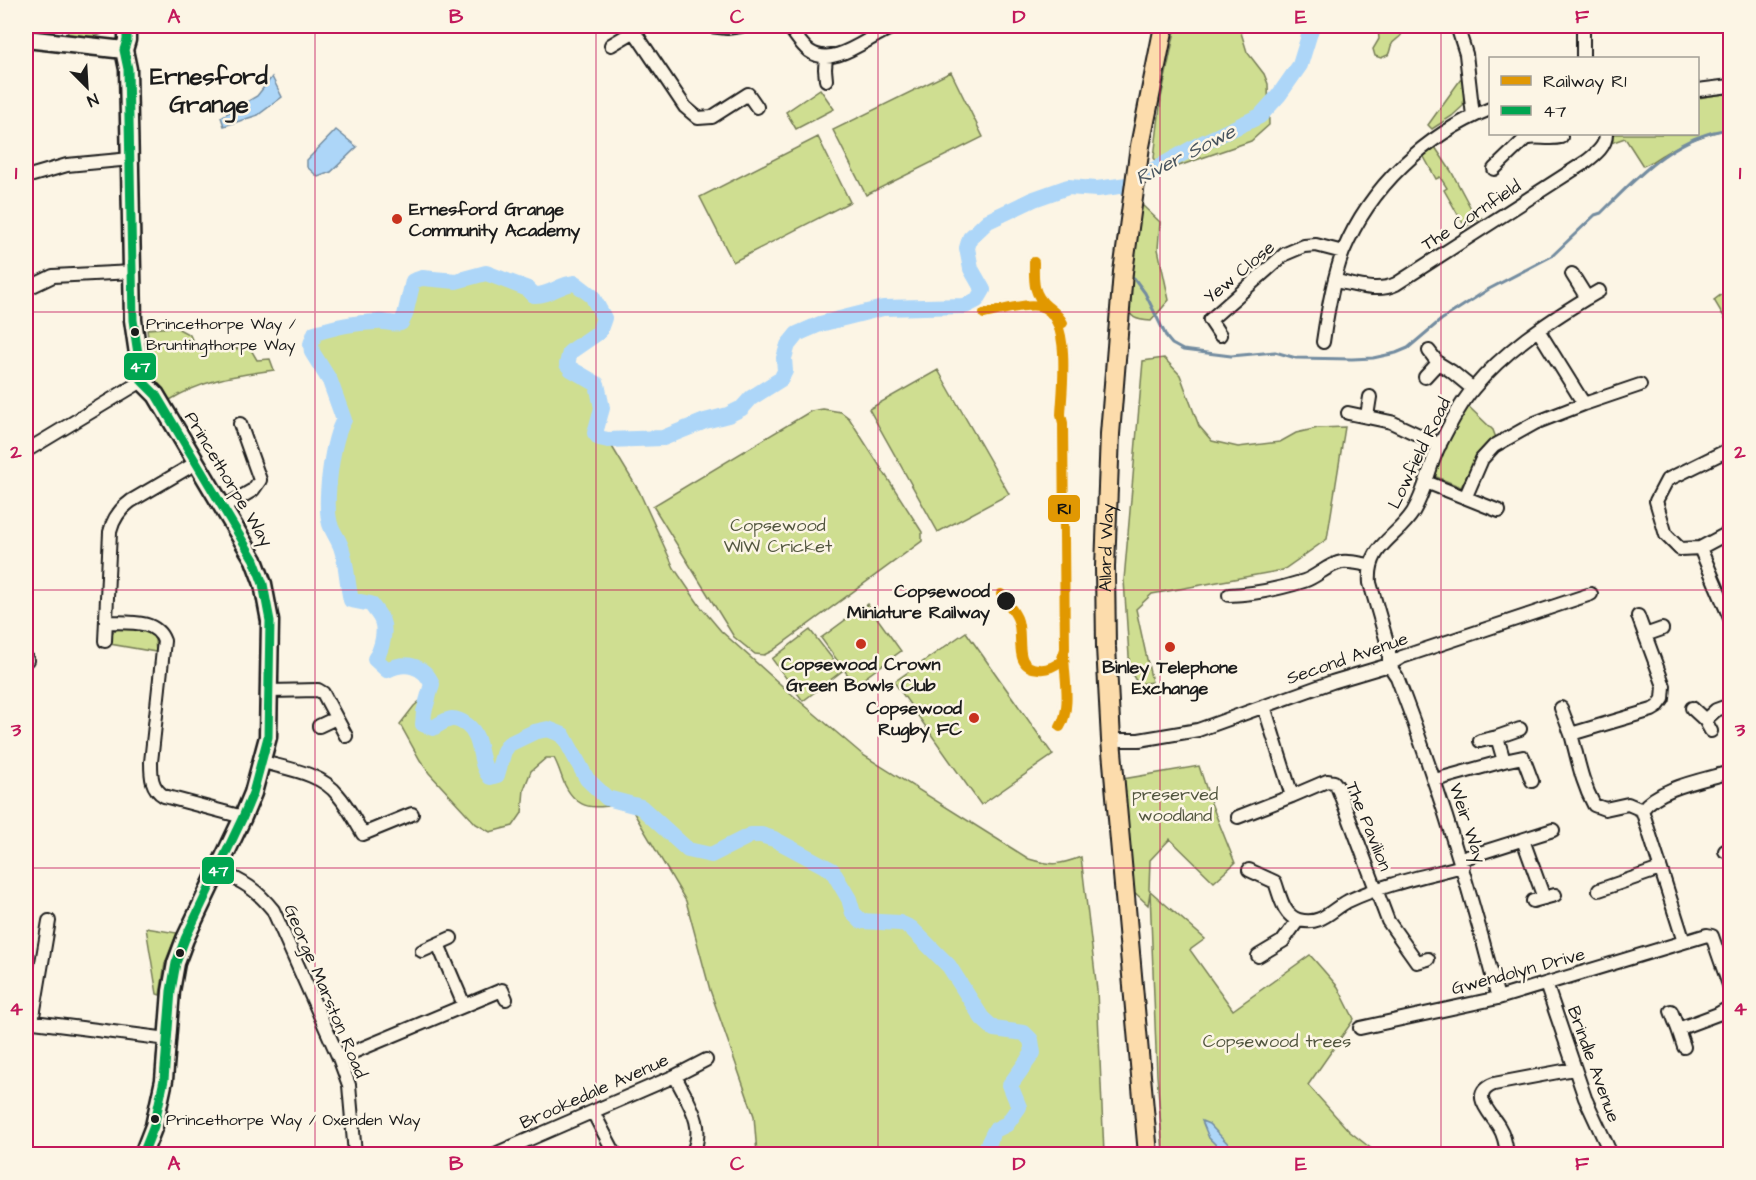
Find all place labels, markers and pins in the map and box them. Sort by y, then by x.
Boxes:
place label: Ernesford Grange Community Academy [409,197,580,244]
marker: Ernesford Grange Community Academy [390,212,404,226]
place label: Princethorpe Way / Bruntingthorpe Way [146,313,296,357]
marker: Princethorpe Way / Bruntingthorpe Way [129,326,141,338]
place label: Copsewood Miniature Railway [847,579,991,626]
marker: Copsewood Miniature Railway [995,590,1017,612]
marker: Copsewood Crown Green Bowls Club [854,637,868,651]
marker: Binley Telephone Exchange [1163,640,1177,654]
place label: Copsewood Crown Green Bowls Club [781,652,941,698]
place label: Binley Telephone Exchange [1102,655,1238,702]
place label: Copsewood Rugby FC [866,696,963,743]
marker: Copsewood Rugby FC [967,711,981,725]
unlabelled marker [174,947,186,959]
place label: Princethorpe Way / Oxenden Way [166,1109,421,1132]
marker: Princethorpe Way / Oxenden Way [149,1113,161,1125]

